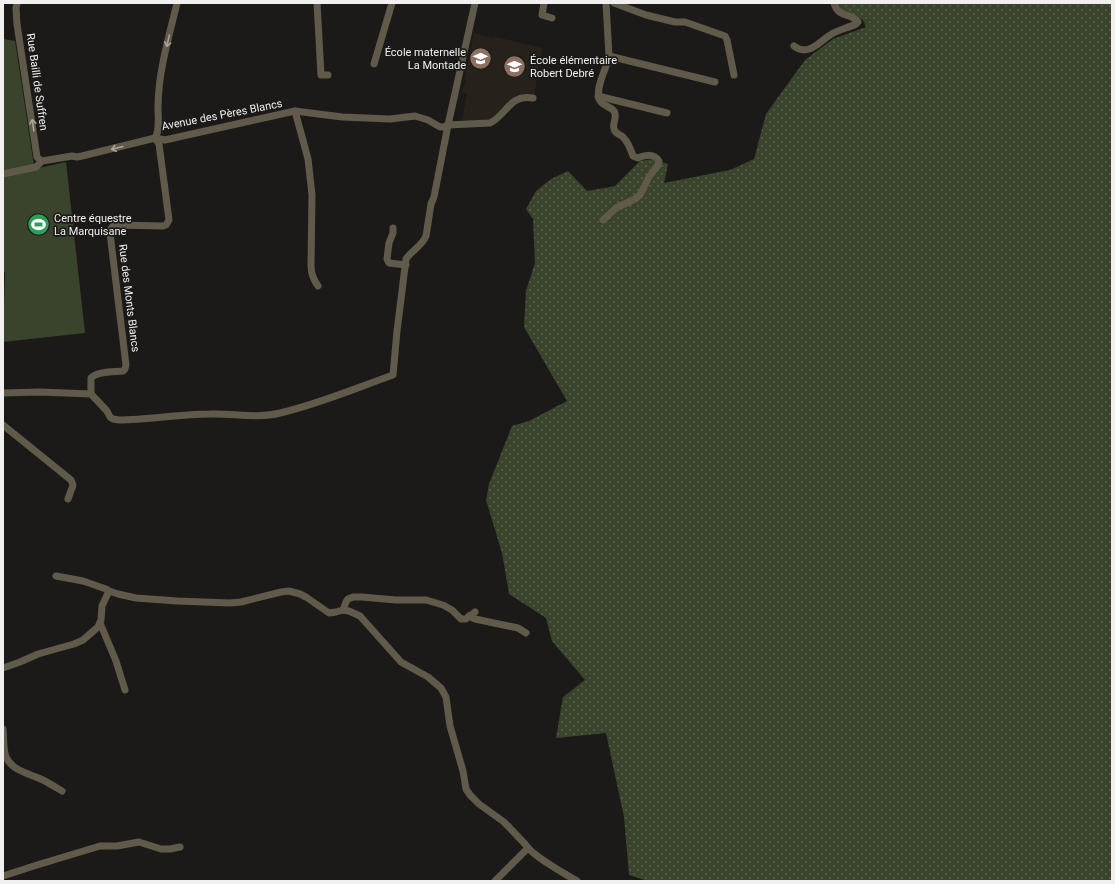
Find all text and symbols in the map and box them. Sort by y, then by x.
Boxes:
street label: Rue Bailli de Suffren [24,32,50,132]
one-way arrow [163,34,171,47]
school or university icon: École maternelle La Montade [468,45,494,71]
place label: École maternelle La Montade [385,46,466,72]
school or university icon: École élémentaire Robert Debré [502,53,528,79]
place label: École élémentaire Robert Debré [530,54,617,80]
street label: Avenue des Pères Blancs [161,97,284,133]
one-way arrow [29,119,37,132]
one-way arrow [111,144,124,152]
sports icon: Centre équestre La Marquisane [25,211,51,237]
place label: Centre équestre La Marquisane [54,212,132,238]
street label: Rue des Monts Blancs [116,243,142,353]

